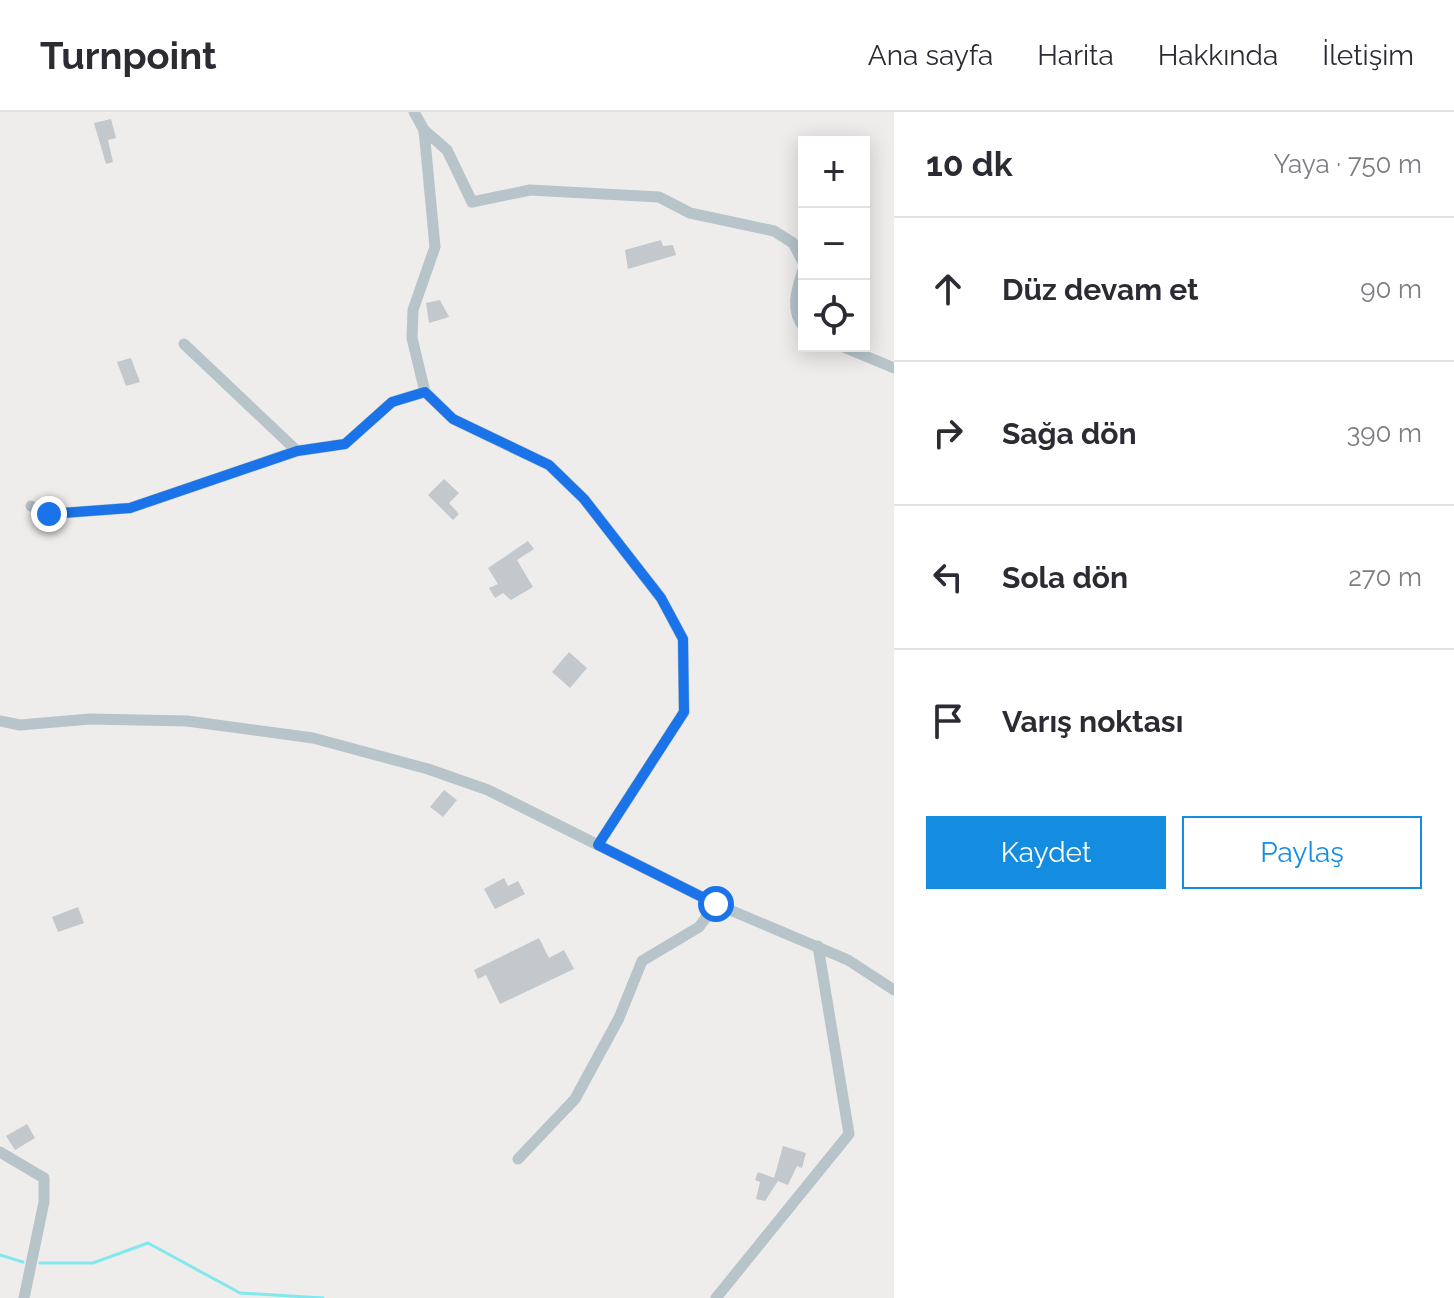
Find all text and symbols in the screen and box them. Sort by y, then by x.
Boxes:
text: Turnpoint [40,33,217,78]
text: Ana sayfa [868,39,993,72]
text: Harita [1037,39,1114,72]
text: Hakkında [1158,39,1278,72]
text: İletişim [1322,39,1414,72]
map controls [798,136,870,352]
button: + [798,136,870,208]
text: 10 dk [926,144,1013,184]
text: Yaya · 750 m [1273,149,1422,179]
button: − [798,208,870,280]
icon: ahead [926,267,970,311]
text: Düz devam et [1002,272,1199,307]
text: 90 m [1360,274,1422,304]
button: locate [798,280,870,352]
icon: right [926,411,970,455]
text: Sağa dön [1002,416,1137,451]
text: 390 m [1346,418,1422,448]
route end [31,496,67,532]
icon: left [926,555,970,599]
text: Sola dön [1002,560,1128,595]
text: 270 m [1348,562,1422,592]
icon: arrive [926,699,970,743]
text: Varış noktası [1002,704,1183,739]
button: Kaydet [926,816,1166,889]
button: Paylaş [1182,816,1422,889]
route start [698,886,734,922]

